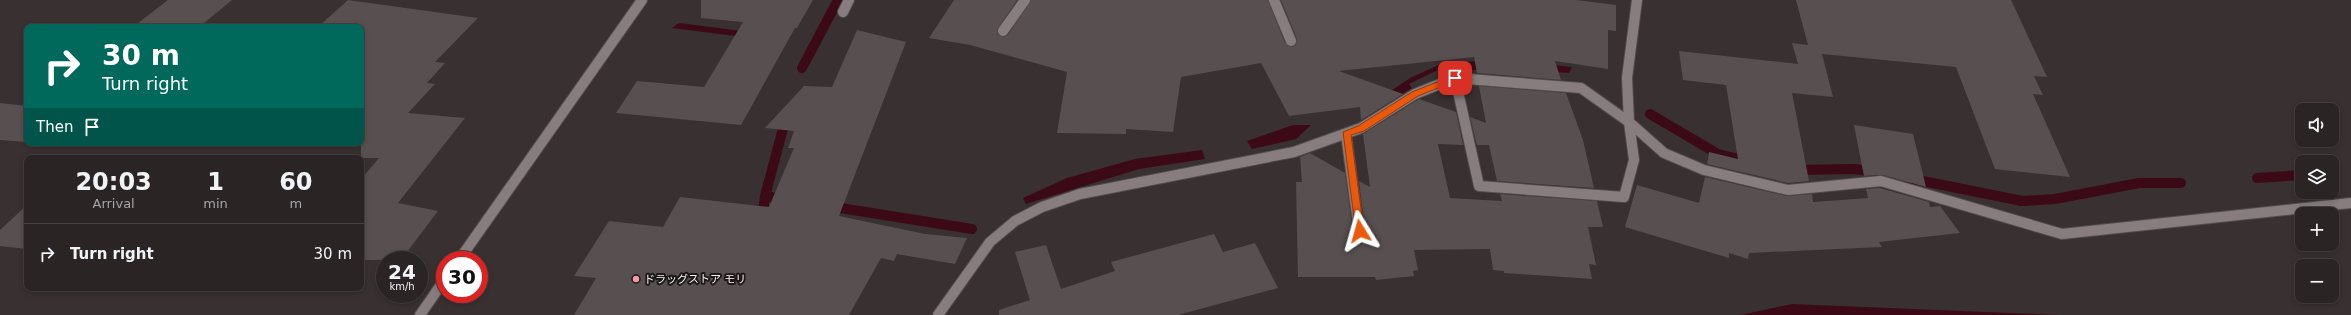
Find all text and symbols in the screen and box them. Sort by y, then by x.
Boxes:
text: 30 m [102,39,180,72]
icon: right [36,40,88,92]
pin [1438,61,1472,95]
icon: arrive [1444,67,1466,89]
text: Turn right [102,73,188,94]
map controls [2295,103,2339,303]
button: sound [2295,103,2339,147]
icon: arrive [81,116,103,138]
text: Then [36,118,73,136]
button: layers [2295,155,2339,199]
text: 20:03 [75,168,152,196]
text: 1 [207,168,224,196]
text: 60 [279,168,313,196]
text: Arrival [92,196,135,211]
text: min [203,196,228,211]
text: m [290,196,302,211]
button: + [2295,207,2339,251]
position arrow [1339,210,1381,252]
icon: right [36,243,58,265]
text: Turn right [70,245,154,263]
text: 30 m [314,245,352,263]
speed limit sign: 30 [436,251,488,303]
button: − [2295,259,2339,303]
text: 24 [388,260,416,284]
place label: ドラッグストア モリ [644,273,747,286]
marker: ドラッグストア モリ [631,274,641,284]
text: km/h [389,281,415,292]

